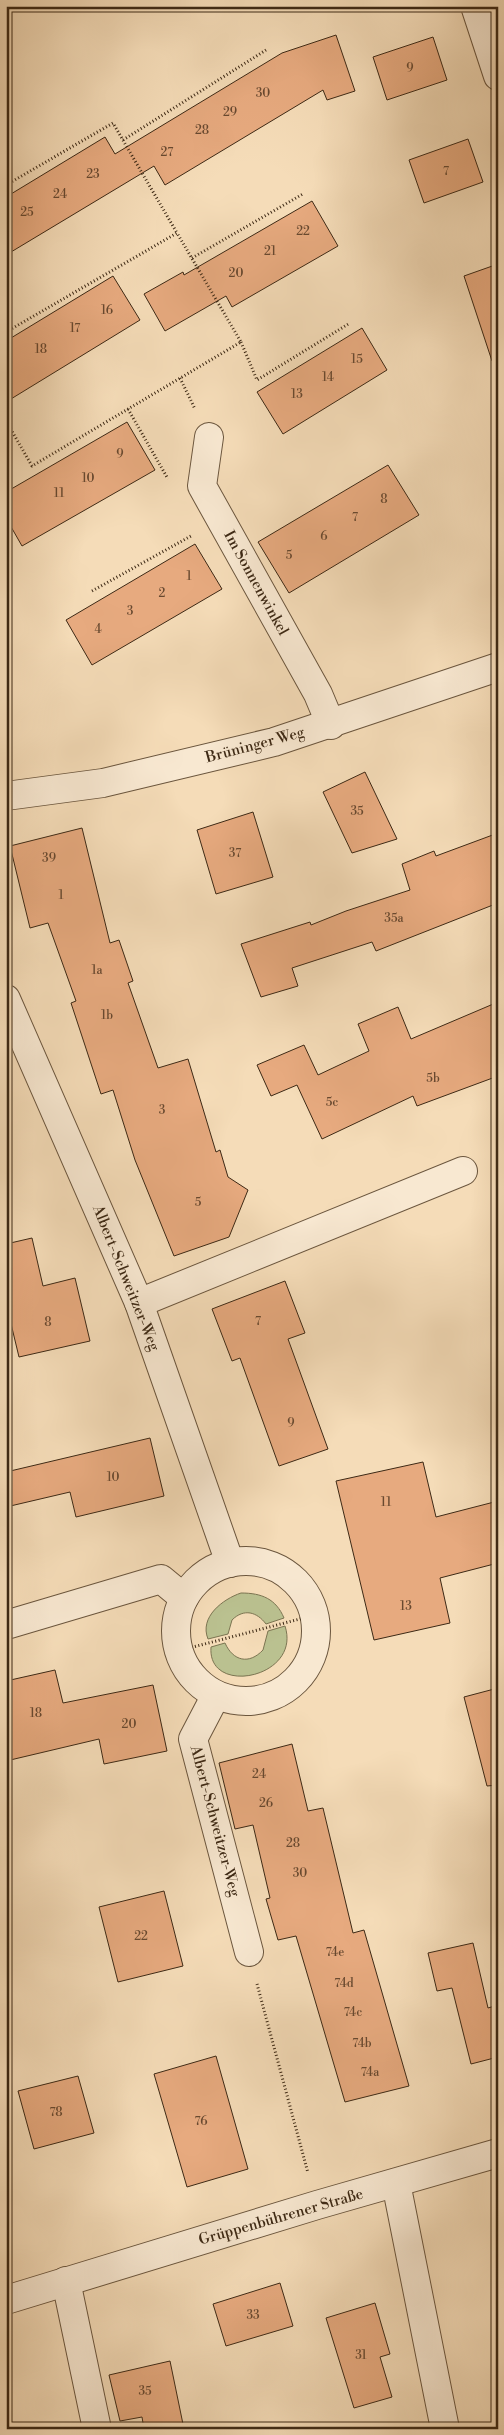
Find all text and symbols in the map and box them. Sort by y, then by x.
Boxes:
house number: 9 [406,61,414,76]
house number: 30 [256,86,270,101]
house number: 29 [223,105,237,120]
house number: 28 [195,123,209,138]
house number: 27 [161,145,173,160]
house number: 7 [443,164,449,179]
house number: 23 [86,167,100,182]
house number: 24 [53,187,67,202]
house number: 25 [20,205,34,220]
house number: 22 [296,224,310,239]
house number: 21 [264,244,277,259]
house number: 20 [229,266,243,281]
house number: 16 [101,303,113,318]
house number: 17 [70,321,80,336]
house number: 18 [35,342,47,357]
house number: 15 [351,352,363,367]
house number: 14 [322,370,334,385]
house number: 13 [291,387,303,402]
house number: 9 [116,447,124,462]
house number: 10 [82,471,94,486]
house number: 11 [54,486,65,501]
house number: 8 [380,492,388,507]
house number: 7 [352,510,358,525]
street label: Im Sonnenwinkel [219,527,293,639]
house number: 6 [320,529,328,544]
house number: 5 [286,548,293,563]
house number: 1 [186,569,192,584]
house number: 2 [159,586,166,601]
house number: 3 [127,604,134,619]
house number: 4 [94,622,102,637]
street label: Brüninger Weg [203,723,307,768]
house number: 35 [350,804,364,819]
house number: 37 [229,846,241,861]
house number: 39 [42,851,56,866]
house number: 1 [58,888,64,903]
house number: 35a [384,911,405,926]
house number: 1a [91,963,104,978]
house number: 1b [101,1008,113,1023]
house number: 5b [426,1071,440,1086]
house number: 5c [326,1095,338,1110]
house number: 3 [159,1103,166,1118]
house number: 5 [195,1195,202,1210]
street label: Albert-Schweitzer-Weg [88,1201,164,1354]
house number: 7 [255,1314,261,1329]
house number: 8 [44,1315,52,1330]
house number: 9 [287,1416,295,1431]
house number: 10 [107,1470,119,1485]
house number: 11 [381,1495,392,1510]
house number: 13 [400,1599,412,1614]
house number: 18 [30,1706,42,1721]
house number: 20 [122,1717,136,1732]
street label: Albert-Schweitzer-Weg [185,1742,244,1899]
house number: 24 [252,1767,266,1782]
house number: 26 [259,1796,273,1811]
house number: 28 [286,1836,300,1851]
house number: 30 [293,1866,307,1881]
house number: 22 [134,1929,148,1944]
house number: 74e [326,1945,344,1960]
house number: 74d [334,1976,354,1991]
house number: 74c [344,2005,362,2020]
house number: 74b [352,2036,372,2051]
house number: 74a [361,2065,380,2080]
house number: 78 [49,2105,63,2120]
house number: 76 [195,2114,207,2129]
street label: Grüppenbührener Straße [197,2184,365,2250]
house number: 33 [246,2308,260,2323]
house number: 31 [355,2348,368,2363]
house number: 35 [138,2384,152,2399]

